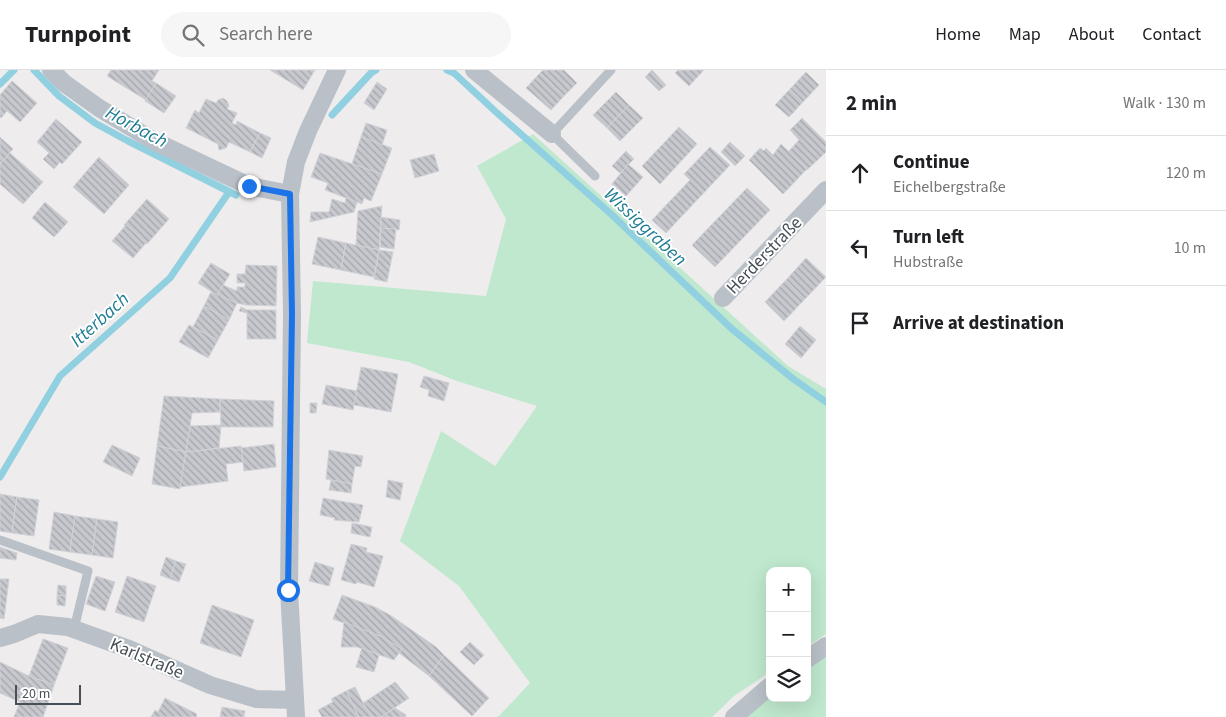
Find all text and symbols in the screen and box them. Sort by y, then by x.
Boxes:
search box [161,12,511,57]
text: Turnpoint [25,17,131,52]
icon: search [179,21,207,49]
text: Search here [219,21,313,48]
text: Home [935,22,981,47]
text: Map [1009,22,1041,47]
text: About [1069,22,1114,47]
text: Contact [1142,22,1201,47]
text: 2 min [846,88,897,118]
text: Walk · 130 m [1123,92,1206,114]
water label: Horbach [101,100,172,155]
text: Continue [893,149,970,176]
icon: ahead [846,159,874,187]
text: 120 m [1166,162,1206,184]
route end [238,175,261,198]
text: Eichelbergstraße [893,176,1006,198]
water label: Wissiggraben [598,182,692,273]
street label: Herderstraße [721,211,808,300]
text: Turn left [893,224,964,251]
icon: left [846,234,874,262]
text: 10 m [1174,237,1206,259]
text: Hubstraße [893,251,963,273]
water label: Itterbach [65,286,135,354]
icon: arrive [846,309,874,337]
text: Arrive at destination [893,310,1064,337]
map controls [766,567,811,702]
button: + [766,567,811,612]
route start [277,579,300,602]
button: − [766,612,811,657]
street label: Karlstraße [106,632,188,685]
button: layers [766,657,811,702]
scale bar [15,682,81,705]
text: 20 m [22,684,50,704]

